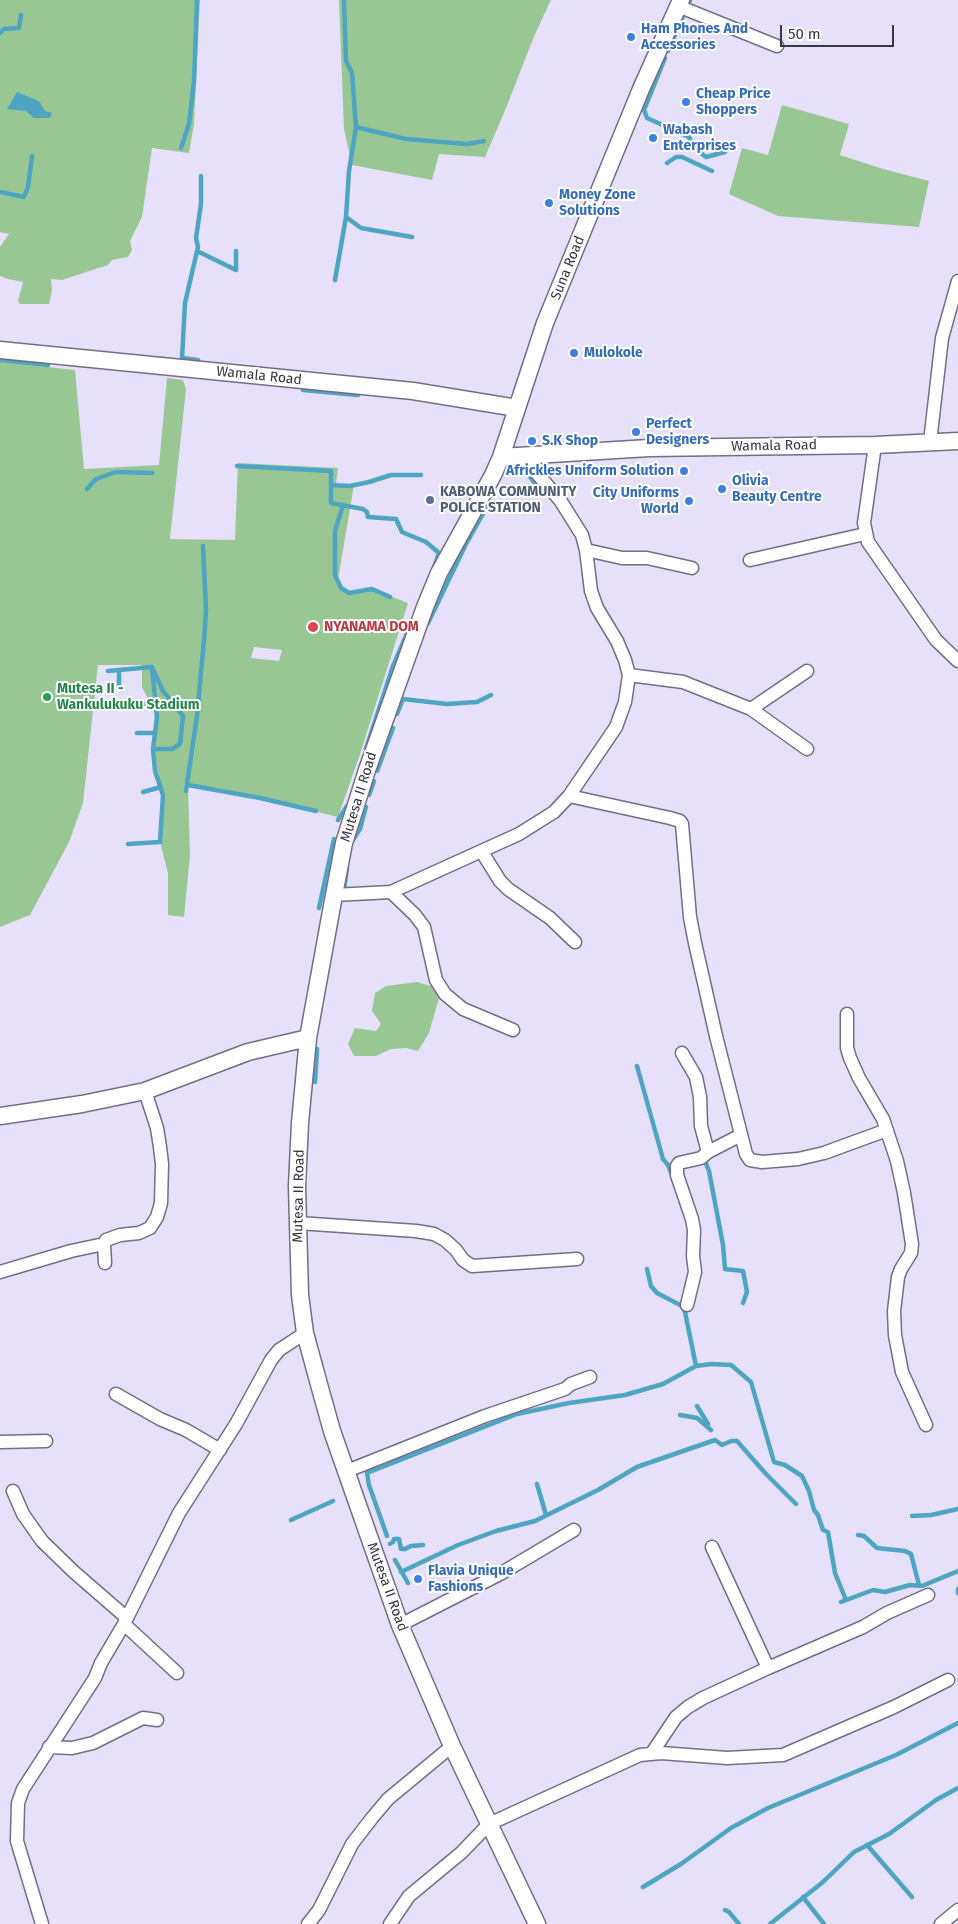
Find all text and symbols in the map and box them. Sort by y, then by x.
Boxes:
scale bar [783,15,897,47]
place label: Ham Phones And Accessories [641,21,748,54]
text: 50 m [788,25,821,43]
marker: Ham Phones And Accessories [625,31,637,43]
place label: Cheap Price Shoppers [696,86,771,118]
marker: Cheap Price Shoppers [680,96,692,108]
place label: Wabash Enterprises [663,122,736,154]
marker: Wabash Enterprises [647,132,659,144]
place label: Money Zone Solutions [559,187,636,220]
marker: Money Zone Solutions [543,197,555,209]
street label: Suna Road [548,234,588,302]
place label: Mulokole [584,345,643,361]
marker: Mulokole [568,347,580,359]
street label: Wamala Road [215,363,303,389]
place label: Perfect Designers [646,416,709,448]
marker: Perfect Designers [630,426,642,438]
place label: S.K Shop [542,433,598,449]
marker: S.K Shop [526,435,538,447]
street label: Wamala Road [731,437,817,455]
place label: Africkles Uniform Solution [506,463,674,479]
marker: Africkles Uniform Solution [678,465,690,477]
place label: Olivia Beauty Centre [732,473,822,506]
marker: Olivia Beauty Centre [716,483,728,495]
place label: KABOWA COMMUNITY POLICE STATION [440,484,577,516]
place label: City Uniforms World [593,485,679,518]
marker: KABOWA COMMUNITY POLICE STATION [424,494,436,506]
marker: City Uniforms World [683,495,695,507]
place label: NYANAMA DOM [324,619,419,635]
marker: NYANAMA DOM [306,620,320,634]
place label: Mutesa II - Wankulukuku Stadium [57,681,200,714]
marker: Mutesa II - Wankulukuku Stadium [41,691,53,703]
street label: Mutesa II Road [337,750,381,844]
street label: Mutesa II Road [290,1149,308,1243]
street label: Mutesa II Road [363,1540,411,1634]
place label: Flavia Unique Fashions [428,1563,514,1595]
marker: Flavia Unique Fashions [412,1573,424,1585]

